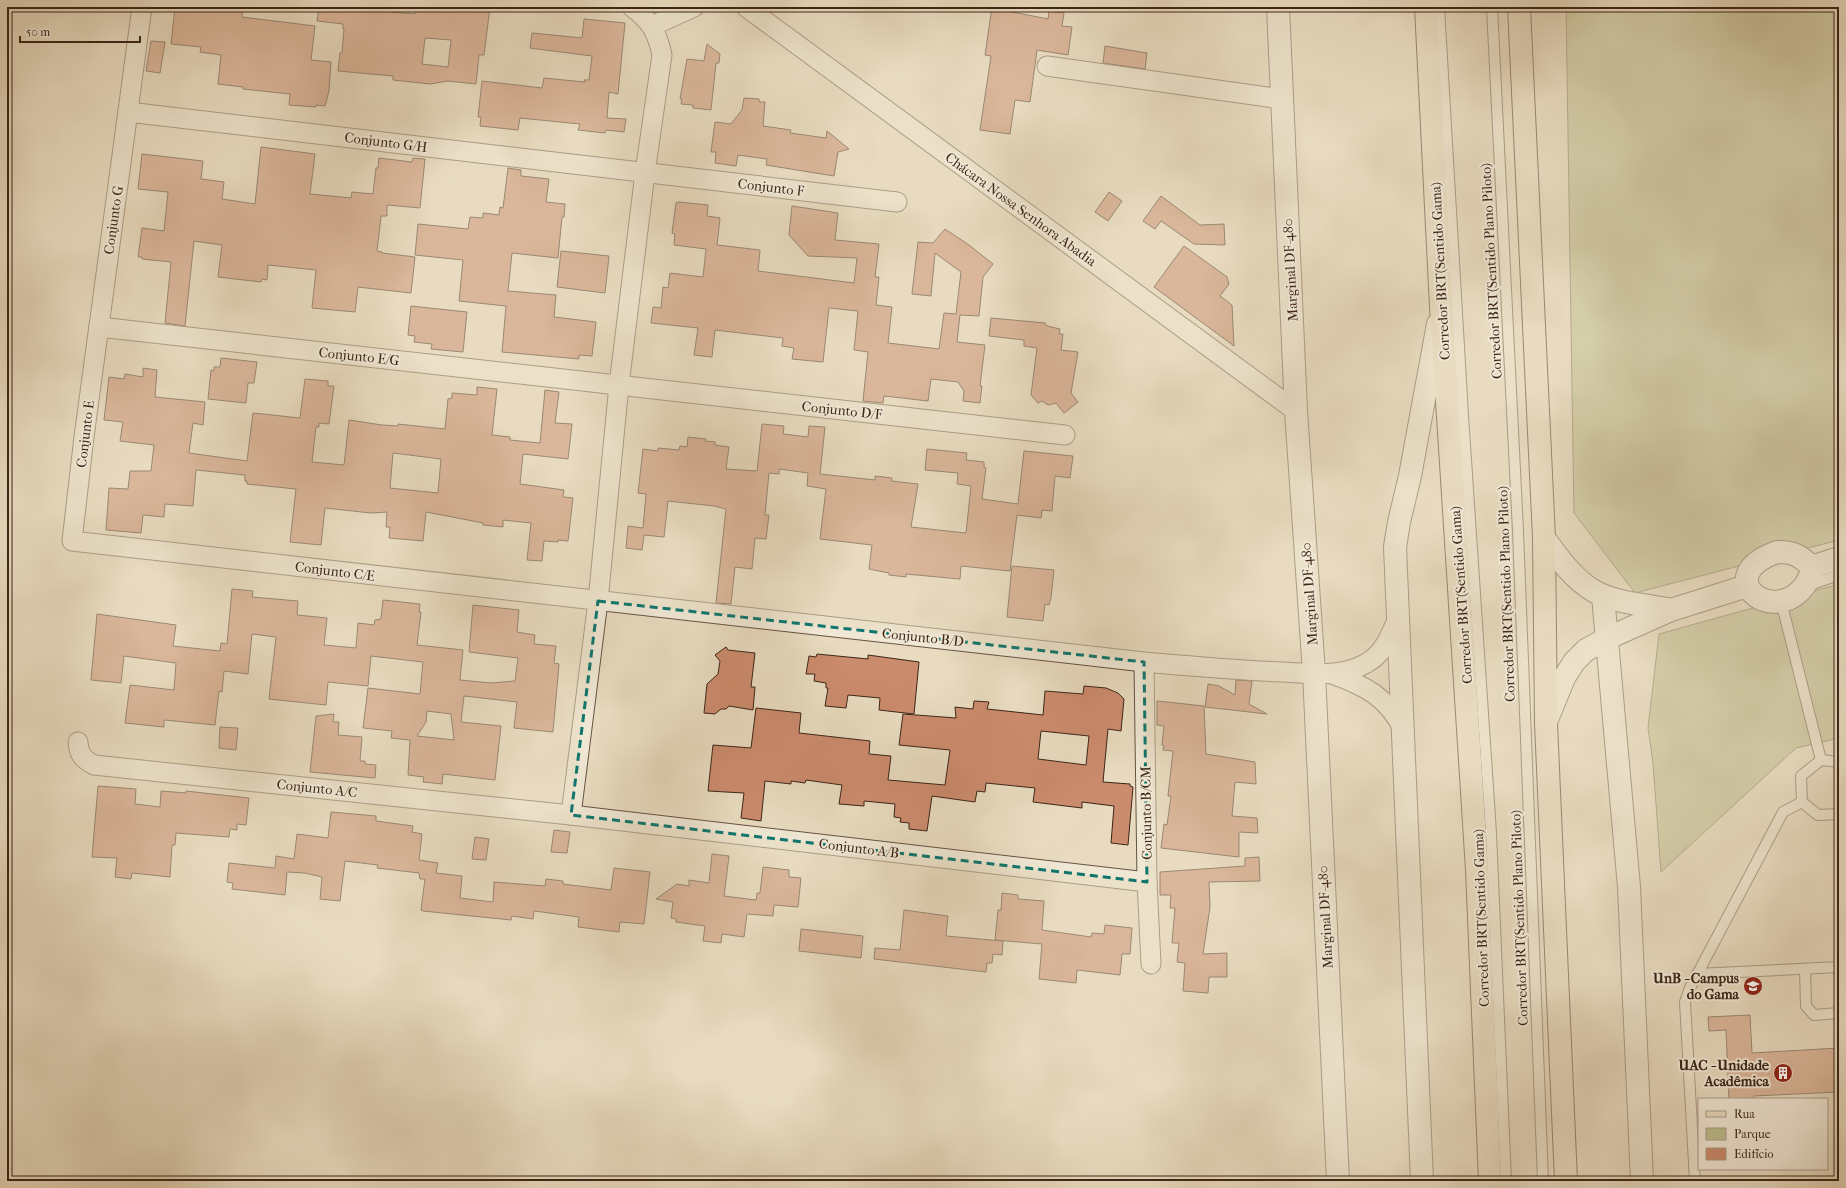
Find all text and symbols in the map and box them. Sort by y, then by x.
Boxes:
scale bar [20,18,140,44]
text: 50 m [26,25,50,39]
street label: Conjunto G/H [343,129,428,156]
street label: Chácara Nossa Senhora Abadia [942,149,1100,270]
street label: Corredor BRT(Sentido Plano Piloto) [1477,163,1506,379]
street label: Conjunto F [737,175,806,200]
street label: Corredor BRT(Sentido Gama) [1427,181,1454,360]
street label: Conjunto G [100,185,127,255]
street label: Marginal DF-480 [1279,218,1302,322]
street label: Conjunto E/G [318,344,400,369]
street label: Conjunto D/F [801,398,883,423]
street label: Conjunto E [73,399,98,469]
street label: Corredor BRT(Sentido Plano Piloto) [1494,486,1519,702]
street label: Corredor BRT(Sentido Gama) [1447,505,1476,684]
street label: Marginal DF-480 [1297,542,1322,646]
street label: Conjunto C/E [294,558,376,585]
street label: Conjunto B/D [881,625,965,650]
street label: Conjunto B/CM [1137,766,1156,860]
street label: Conjunto A/C [276,776,358,801]
street label: Corredor BRT(Sentido Plano Piloto) [1507,810,1532,1026]
street label: Corredor BRT(Sentido Gama) [1470,829,1493,1007]
street label: Conjunto A/B [818,835,900,862]
street label: Marginal DF-480 [1314,865,1337,969]
place label: UnB - Campus do Gama [1652,970,1740,1003]
school or university icon: UnB - Campus do Gama [1742,975,1764,997]
place label: UAC - Unidade Acadêmica [1678,1057,1770,1090]
building icon: UAC - Unidade Acadêmica [1772,1062,1794,1084]
legend [1698,1098,1828,1170]
text: Rua [1734,1107,1755,1121]
text: Parque [1734,1127,1771,1141]
text: Edifício [1734,1147,1774,1161]

